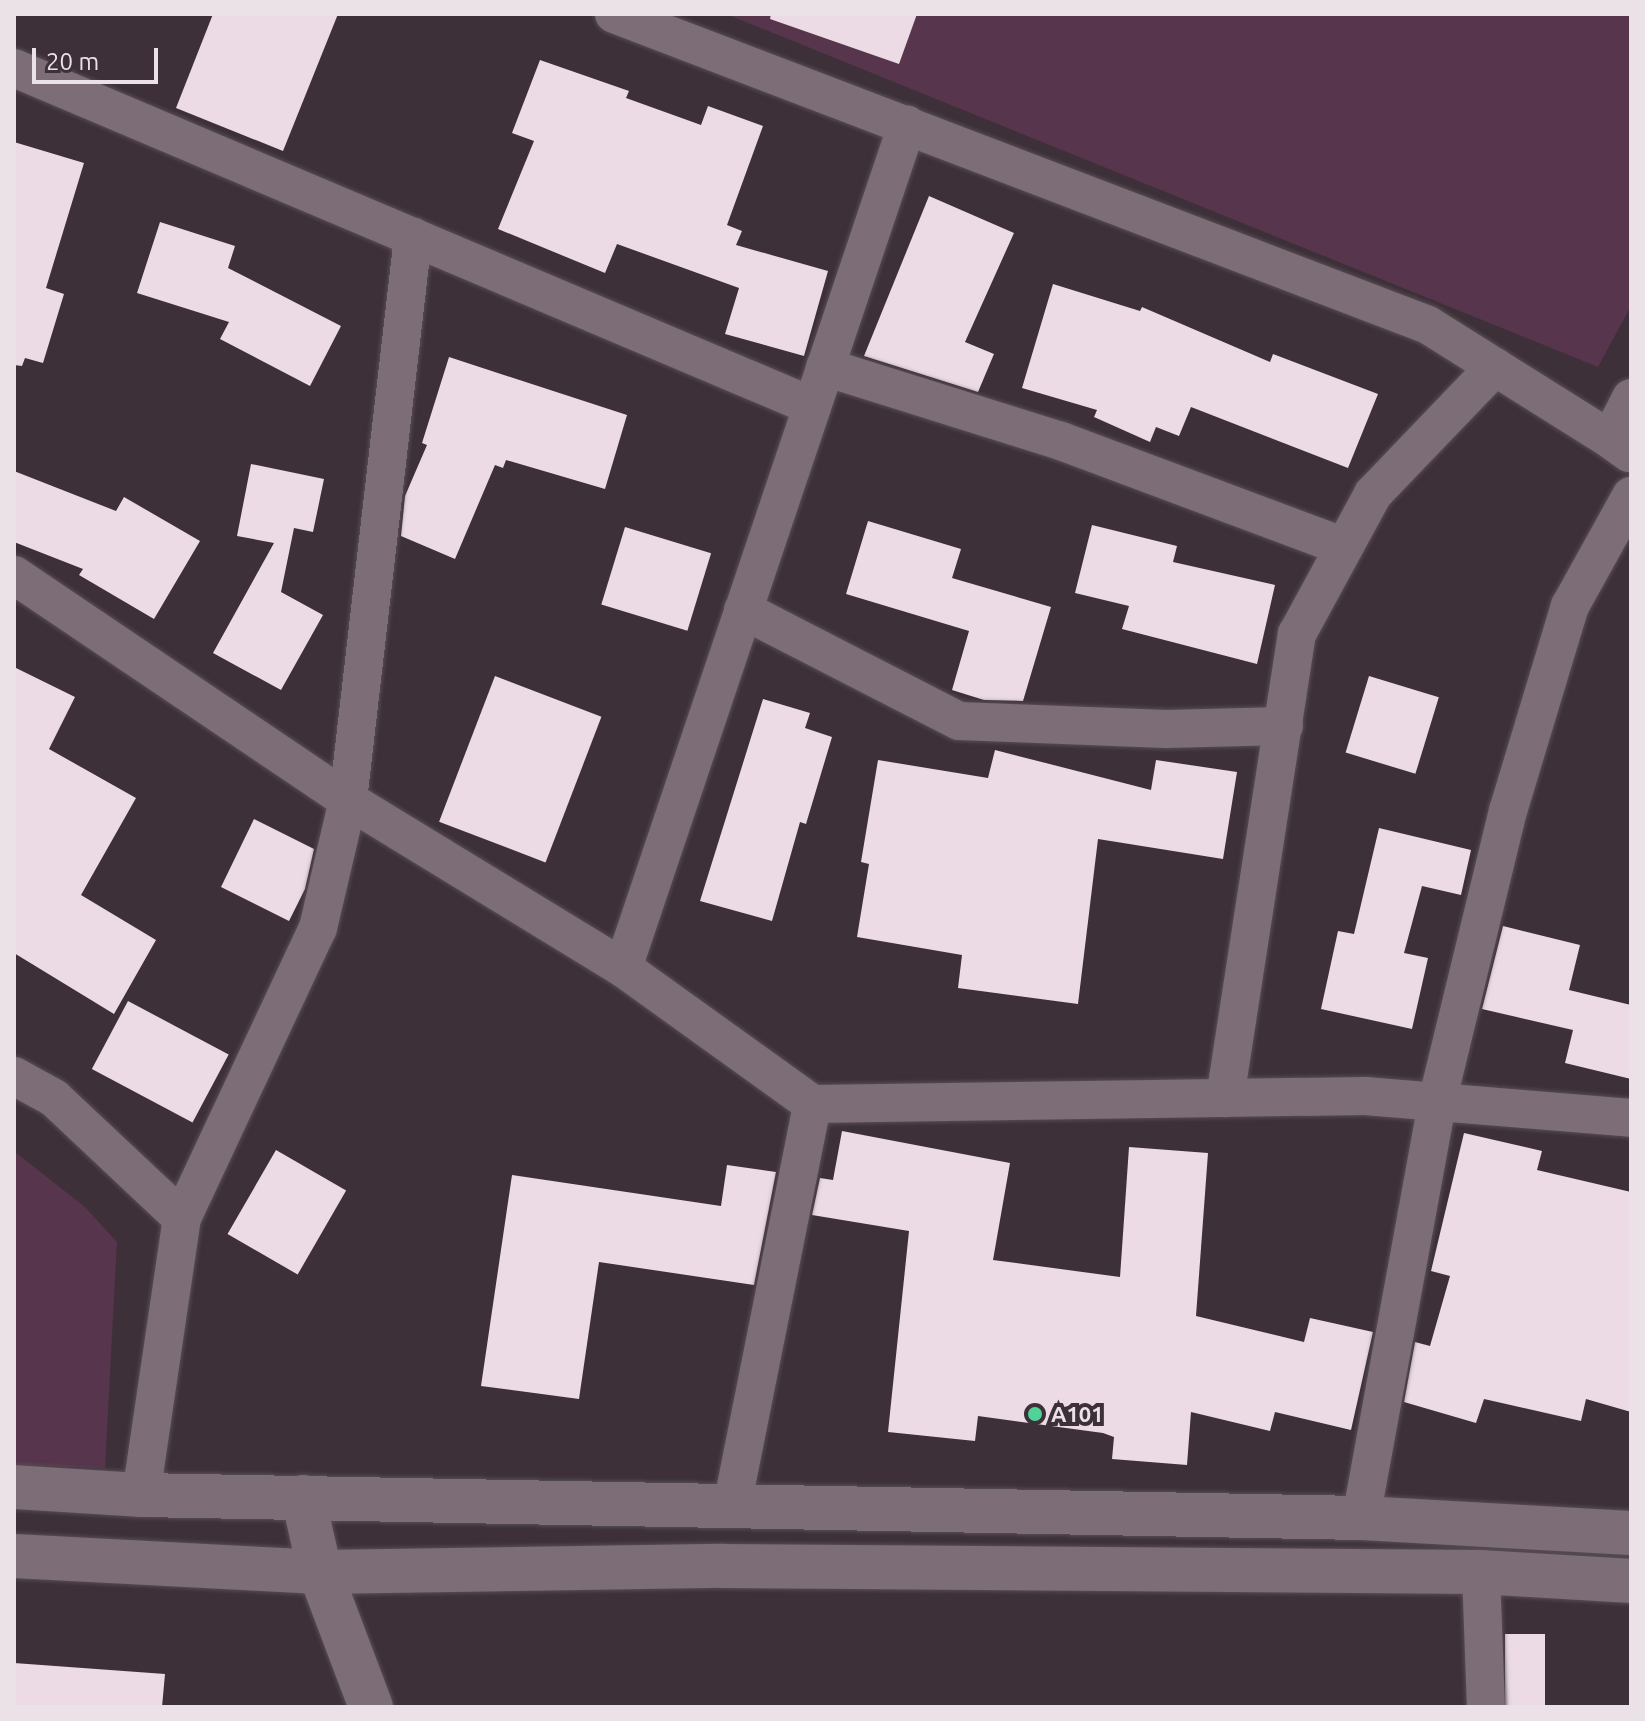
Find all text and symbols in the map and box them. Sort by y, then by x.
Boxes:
scale bar [36,32,162,82]
text: 20 m [46,48,99,75]
place label: A101 [1051,1401,1104,1427]
marker: A101 [1026,1405,1044,1423]

